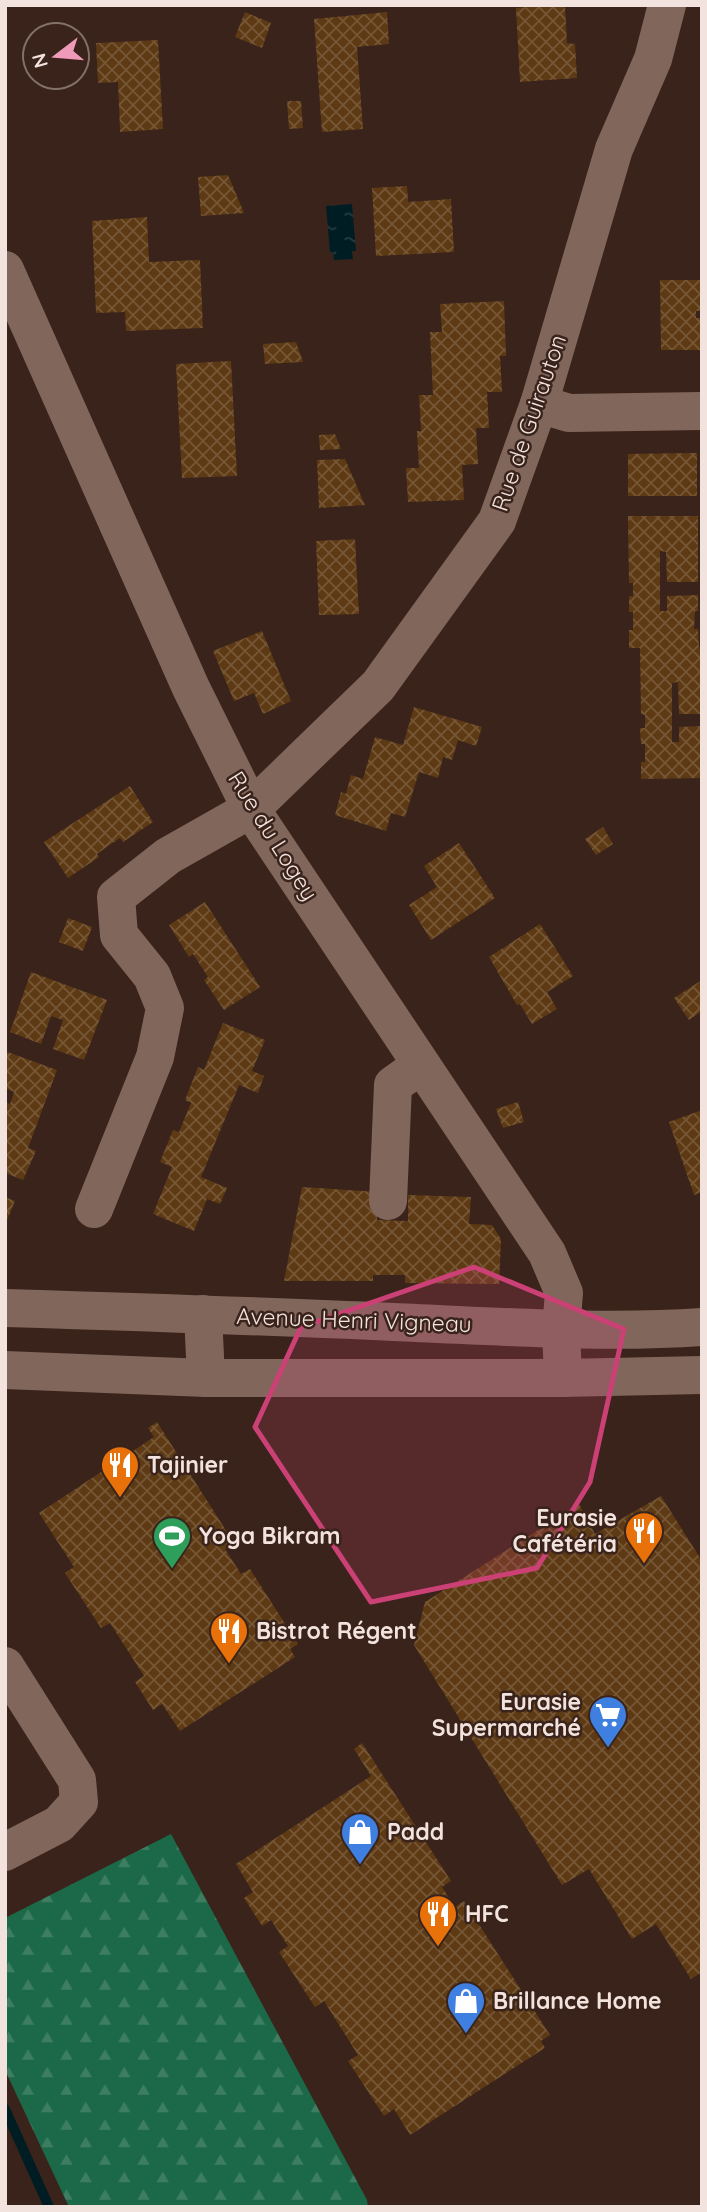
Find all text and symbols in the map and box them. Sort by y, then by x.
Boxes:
north arrow [21,21,91,91]
text: N [26,51,53,71]
street label: Rue de Guirauton [485,331,572,515]
street label: Rue du Logey [222,766,325,906]
street label: Avenue Henri Vigneau [236,1301,472,1338]
restaurant icon: Tajinier [99,1444,141,1499]
place label: Tajinier [147,1450,228,1479]
place label: Eurasie Cafétéria [512,1503,617,1558]
restaurant icon: Eurasie Cafétéria [623,1510,665,1565]
sports icon: Yoga Bikram [151,1515,193,1570]
place label: Yoga Bikram [199,1521,341,1550]
restaurant icon: Bistrot Régent [208,1610,250,1665]
place label: Bistrot Régent [256,1616,417,1645]
place label: Eurasie Supermarché [432,1687,581,1742]
supermarket icon: Eurasie Supermarché [587,1694,629,1749]
shop icon: Padd [339,1811,381,1866]
place label: Padd [387,1817,444,1846]
restaurant icon: HFC [417,1893,459,1948]
place label: HFC [465,1899,509,1928]
shop icon: Brillance Home [445,1980,487,2035]
place label: Brillance Home [493,1986,662,2015]

